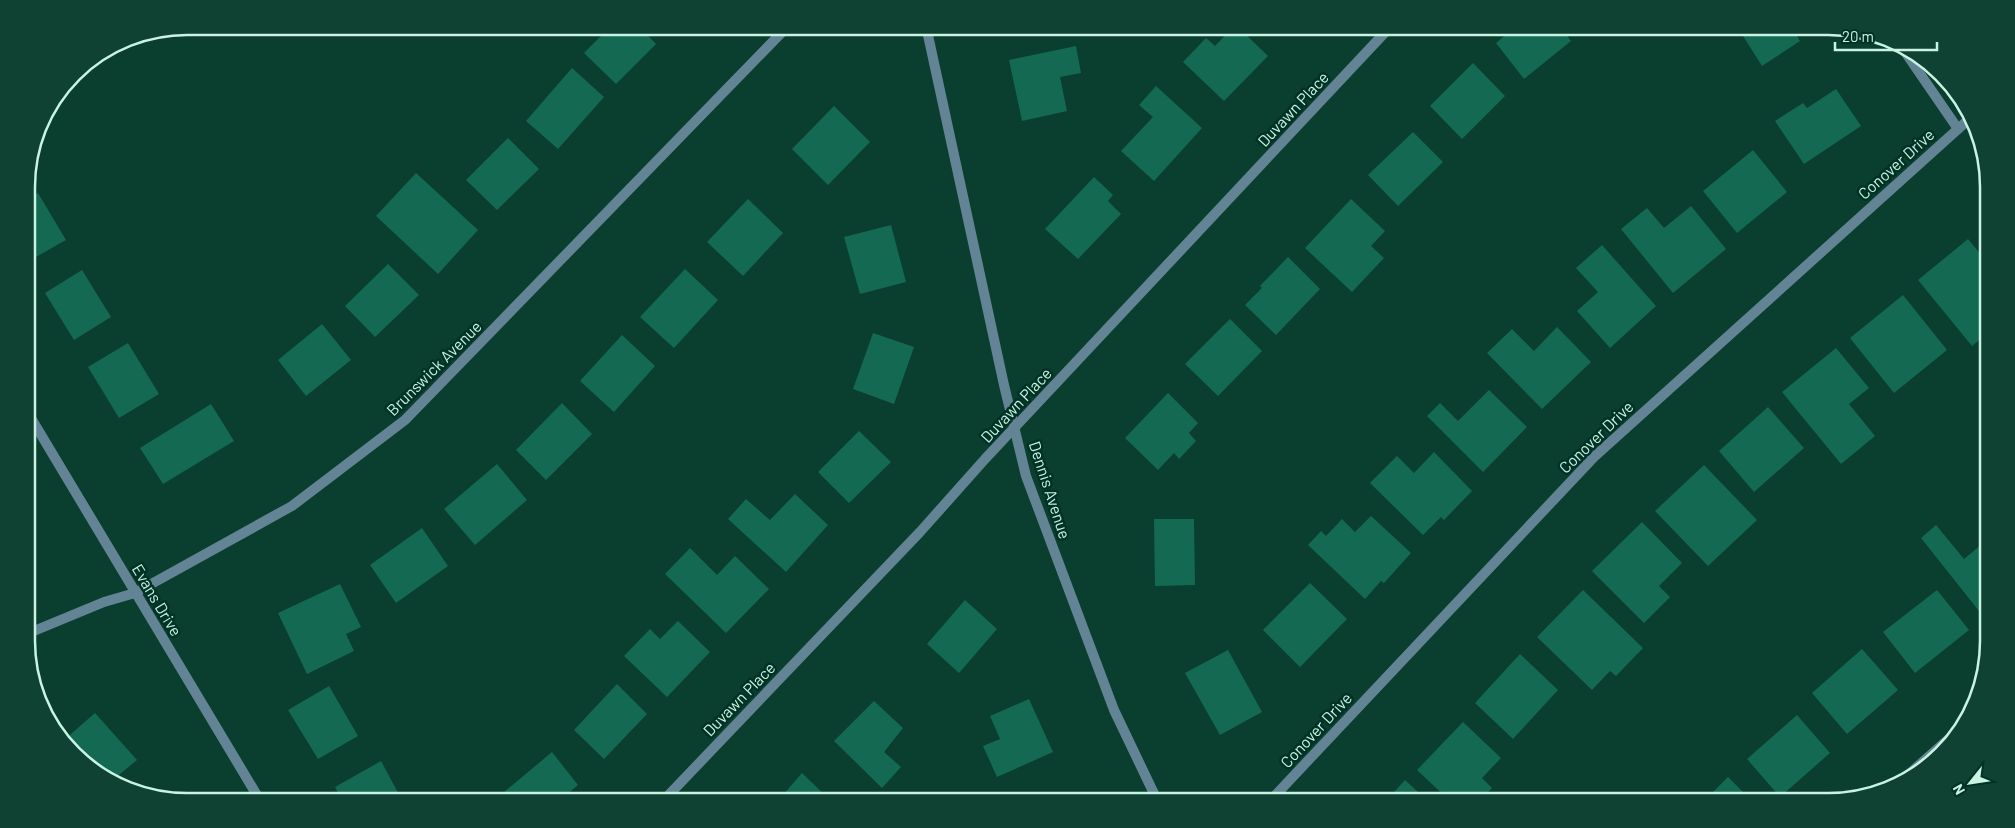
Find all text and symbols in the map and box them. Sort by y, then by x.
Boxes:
scale bar [1835,20,1938,52]
text: 20 m [1842,27,1874,45]
street label: Duvawn Place [1253,67,1332,150]
street label: Conover Drive [1854,124,1938,203]
street label: Brunswick Avenue [382,316,485,419]
street label: Duvawn Place [976,363,1055,446]
street label: Conover Drive [1555,397,1637,477]
street label: Dennis Avenue [1026,439,1075,541]
street label: Evans Drive [129,560,186,639]
street label: Duvawn Place [699,658,779,740]
street label: Conover Drive [1276,688,1355,771]
north arrow [1945,758,1995,808]
text: N [1949,781,1968,798]

